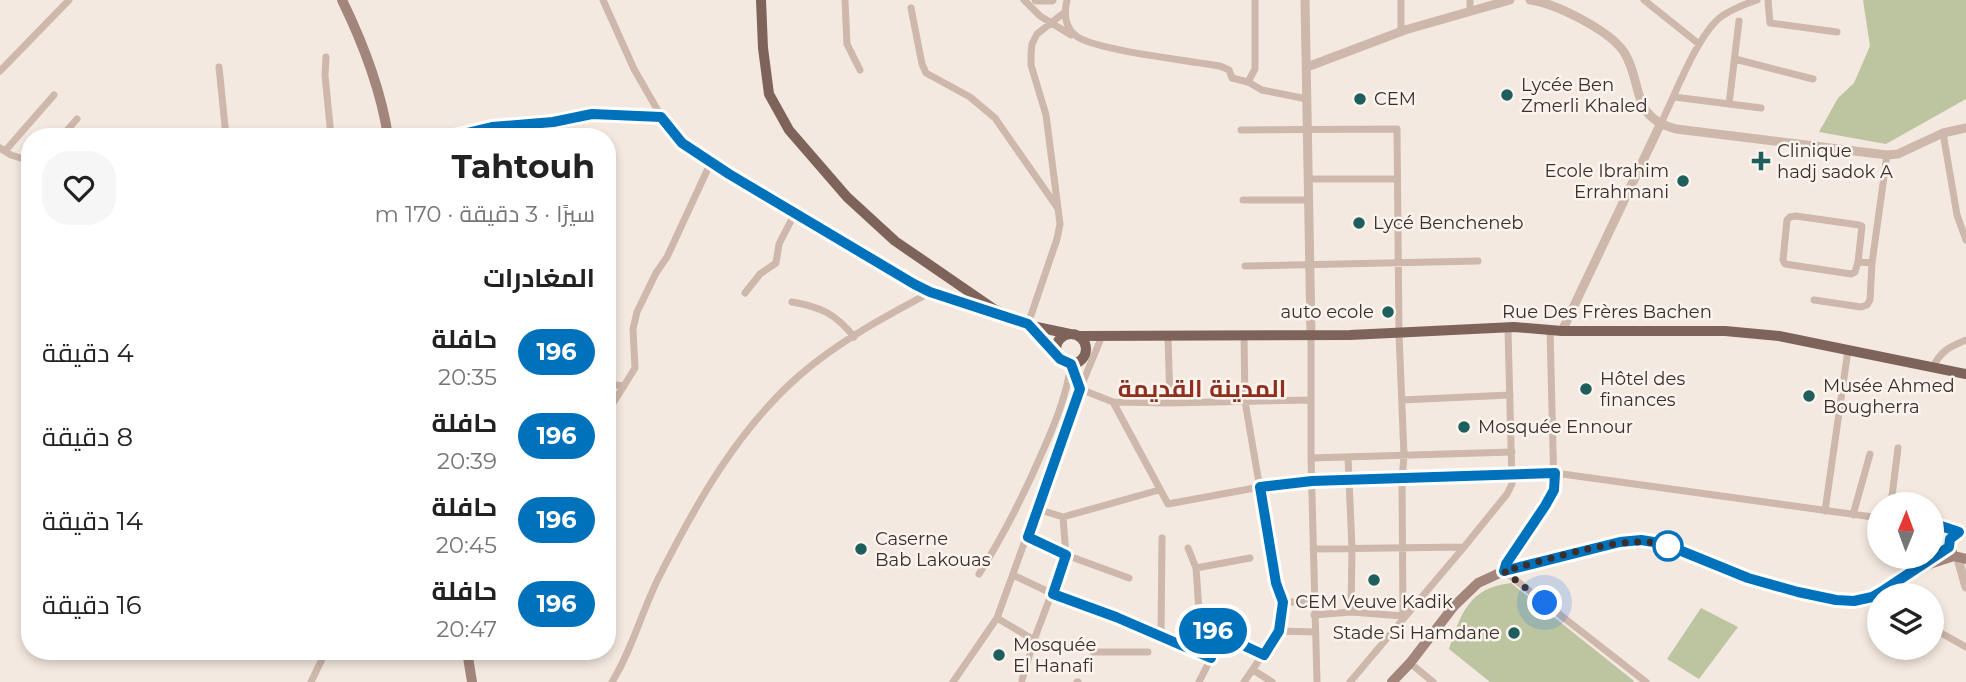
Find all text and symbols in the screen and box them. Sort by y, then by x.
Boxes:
place label: Lycée Ben Zmerli Khaled [1521,74,1648,117]
marker: Lycée Ben Zmerli Khaled [1499,87,1515,103]
place label: CEM [1374,88,1416,110]
marker: CEM [1352,91,1368,107]
place label: Clinique hadj sadok A [1777,140,1893,183]
text: Tahtouh [451,146,595,186]
button: heart [42,151,116,225]
marker: Clinique hadj sadok A [1751,151,1771,171]
place label: Ecole Ibrahim Errahmani [1545,160,1669,203]
marker: Ecole Ibrahim Errahmani [1675,173,1691,189]
text: سيرًا · 3 دقيقة · 170 m [375,200,595,228]
place label: Lycé Bencheneb [1373,212,1524,234]
marker: Lycé Bencheneb [1351,215,1367,231]
text: المغادرات [483,262,595,294]
place label: auto ecole [1280,301,1374,323]
street label: Rue Des Frères Bachen [1502,301,1712,323]
marker: auto ecole [1380,304,1396,320]
text: حافلة [432,323,497,355]
text: 4 دقيقة [42,337,134,369]
text: 196 [537,337,576,366]
text: 20:35 [438,363,497,391]
place label: Hôtel des finances [1600,368,1685,411]
district label: المدينة القديمة [1118,374,1286,403]
place label: Musée Ahmed Bougherra [1823,375,1955,418]
marker: Hôtel des finances [1578,381,1594,397]
marker: Musée Ahmed Bougherra [1801,388,1817,404]
text: حافلة [432,407,497,439]
place label: Mosquée Ennour [1478,416,1633,438]
marker: Mosquée Ennour [1456,419,1472,435]
text: 8 دقيقة [42,421,133,453]
text: 196 [537,421,576,450]
text: 20:39 [437,447,497,475]
text: حافلة [432,491,497,523]
north arrow [1867,492,1944,569]
map controls [1867,492,1944,660]
text: 14 دقيقة [42,505,143,537]
text: 196 [537,505,576,534]
place label: Caserne Bab Lakouas [875,528,991,571]
text: 20:45 [436,531,497,559]
unlabelled marker [1653,531,1683,561]
marker: Caserne Bab Lakouas [853,541,869,557]
marker: CEM Veuve Kadik [1366,572,1382,588]
text: حافلة [432,575,497,607]
button: layers [1867,583,1944,660]
your location [1527,585,1562,620]
text: 16 دقيقة [42,589,142,621]
text: 196 [537,589,576,618]
place label: CEM Veuve Kadik [1295,591,1453,613]
line badge: 196 [1173,608,1253,654]
text: 20:47 [436,615,497,643]
text: 196 [1193,616,1233,645]
place label: Stade Si Hamdane [1333,622,1500,644]
marker: Stade Si Hamdane [1506,625,1522,641]
place label: Mosquée El Hanafi [1013,634,1096,677]
marker: Mosquée El Hanafi [991,647,1007,663]

